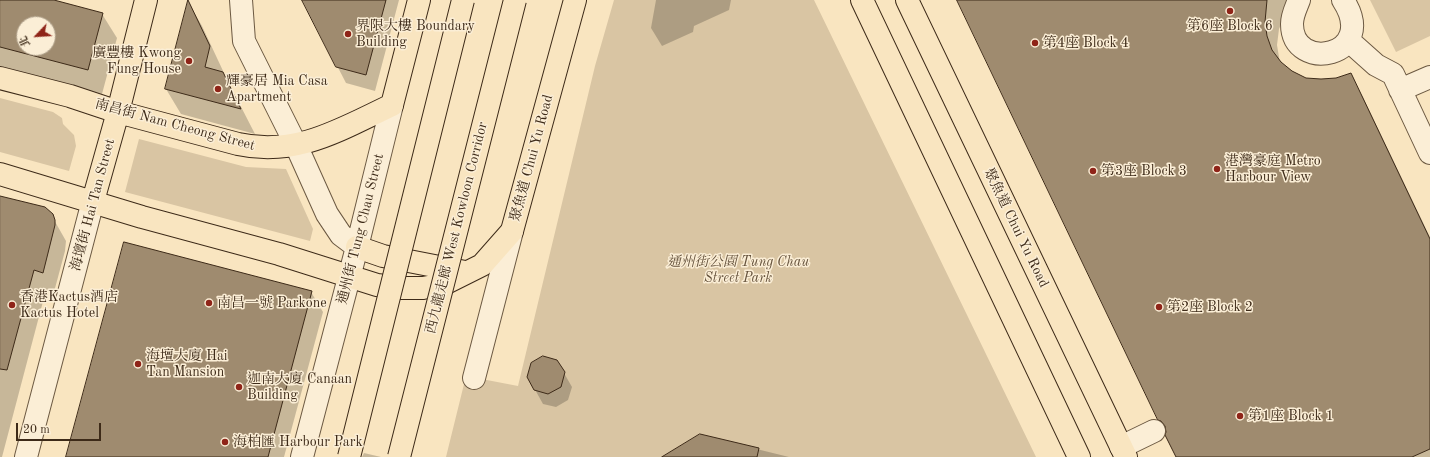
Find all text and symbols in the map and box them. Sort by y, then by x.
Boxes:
marker: 第6座 Block 6 [1225,6,1235,16]
north arrow [16,16,56,56]
place label: 界限大樓 Boundary Building [356,18,475,50]
place label: 第6座 Block 6 [1187,18,1273,34]
marker: 界限大樓 Boundary Building [343,29,353,39]
text: 北 [18,34,33,48]
place label: 第4座 Block 4 [1043,35,1129,51]
marker: 第4座 Block 4 [1030,38,1040,48]
place label: 廣豐樓 Kwong Fung House [92,45,181,78]
marker: 廣豐樓 Kwong Fung House [184,56,194,66]
place label: 輝豪居 Mia Casa Apartment [226,73,328,106]
marker: 輝豪居 Mia Casa Apartment [213,84,223,94]
street label: 聚魚道 Chui Yu Road [507,93,557,223]
street label: 南昌街 Nam Cheong Street [93,96,257,154]
street label: 西九龍走廊 West Kowloon Corridor [423,120,491,336]
street label: 海壇街 Hai Tan Street [67,137,119,273]
street label: 通州街 Tung Chau Street [334,152,388,306]
place label: 港灣豪庭 Metro Harbour View [1225,153,1321,186]
place label: 第3座 Block 3 [1101,163,1187,179]
marker: 港灣豪庭 Metro Harbour View [1212,164,1222,174]
street label: 聚魚道 Chui Yu Road [980,166,1052,290]
marker: 第3座 Block 3 [1088,166,1098,176]
park label: 通州街公園 Tung Chau Street Park [667,254,809,286]
place label: 香港Kactus酒店 Kactus Hotel [20,289,118,322]
place label: 南昌一號 Parkone [217,295,327,311]
marker: 南昌一號 Parkone [204,298,214,308]
place label: 第2座 Block 2 [1167,299,1253,315]
marker: 香港Kactus酒店 Kactus Hotel [7,300,17,310]
marker: 第2座 Block 2 [1154,302,1164,312]
place label: 海壇大廈 Hai Tan Mansion [146,348,228,380]
marker: 海壇大廈 Hai Tan Mansion [133,359,143,369]
place label: 迦南大廈 Canaan Building [247,371,352,404]
marker: 迦南大廈 Canaan Building [234,382,244,392]
place label: 第1座 Block 1 [1248,408,1334,424]
marker: 第1座 Block 1 [1235,411,1245,421]
scale bar [18,415,103,441]
text: 20 m [23,424,50,436]
place label: 海柏匯 Harbour Park [233,434,363,450]
marker: 海柏匯 Harbour Park [220,437,230,447]

